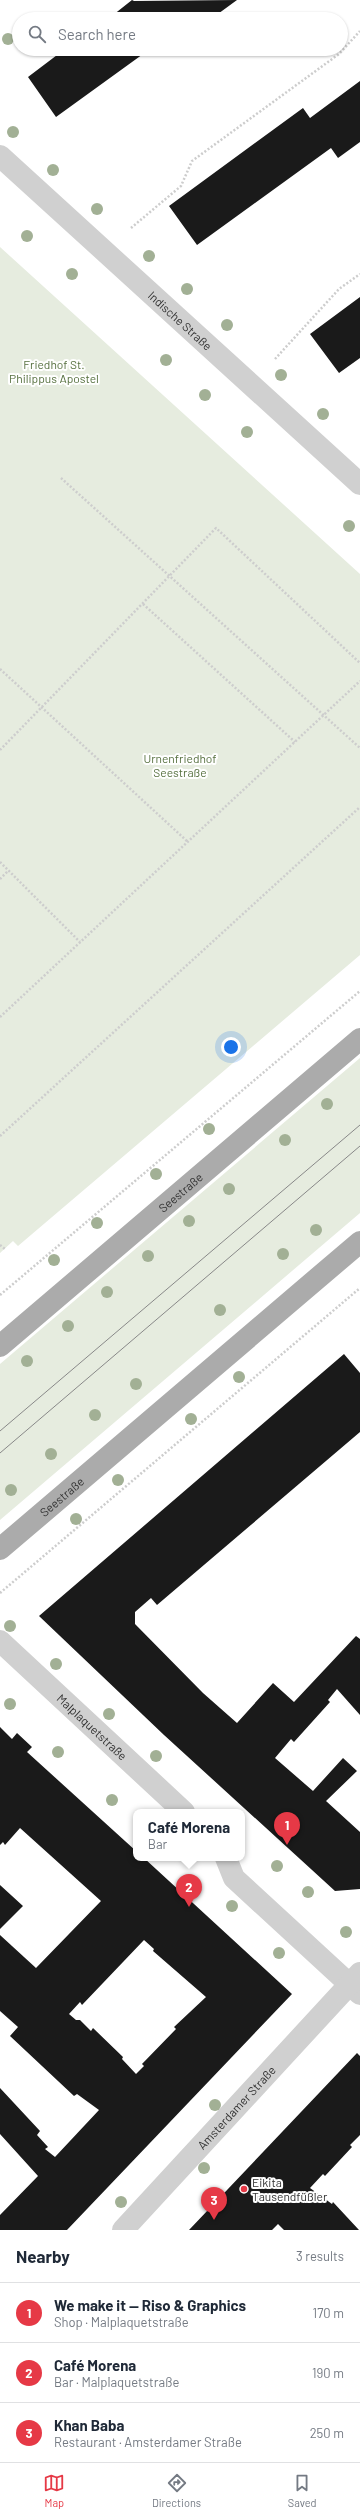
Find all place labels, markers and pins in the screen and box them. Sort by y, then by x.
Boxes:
pin: 1 [274,1812,300,1845]
pin: 2 [176,1874,202,1907]
place label: Eikita Tausendfüßler [252,2175,328,2203]
marker: Eikita Tausendfüßler [239,2184,249,2194]
pin: 3 [201,2187,227,2220]

